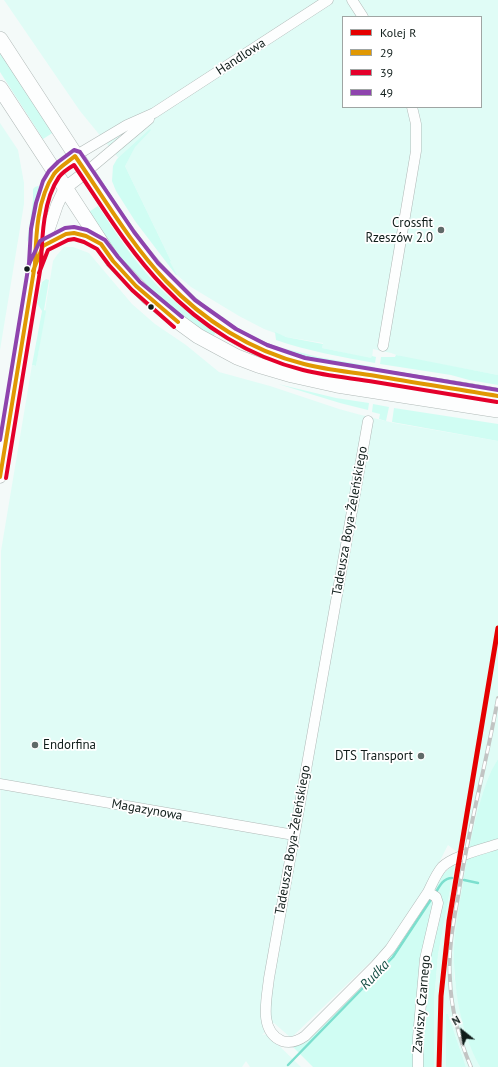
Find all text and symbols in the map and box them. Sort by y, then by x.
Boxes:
legend [342,16,482,108]
text: Kolej R [380,25,416,40]
street label: Handlowa [213,35,269,79]
text: 29 [380,45,393,60]
text: 39 [380,65,393,80]
text: 49 [380,85,393,100]
place label: Crossfit Rzeszów 2.0 [366,215,433,246]
marker: Crossfit Rzeszów 2.0 [436,225,446,235]
unlabelled marker [22,264,32,274]
unlabelled marker [146,302,156,312]
street label: Tadeusza Boya-Żeleńskiego [329,445,371,597]
place label: Endorfina [43,737,96,753]
marker: Endorfina [30,740,40,750]
place label: DTS Transport [335,748,413,764]
marker: DTS Transport [416,751,426,761]
street label: Tadeusza Boya-Żeleńskiego [272,764,314,916]
street label: Magazynowa [110,796,184,824]
street label: Zawiszy Czarnego [410,954,434,1054]
water label: Rudka [357,957,393,993]
north arrow [442,1011,482,1051]
text: N [449,1013,463,1028]

